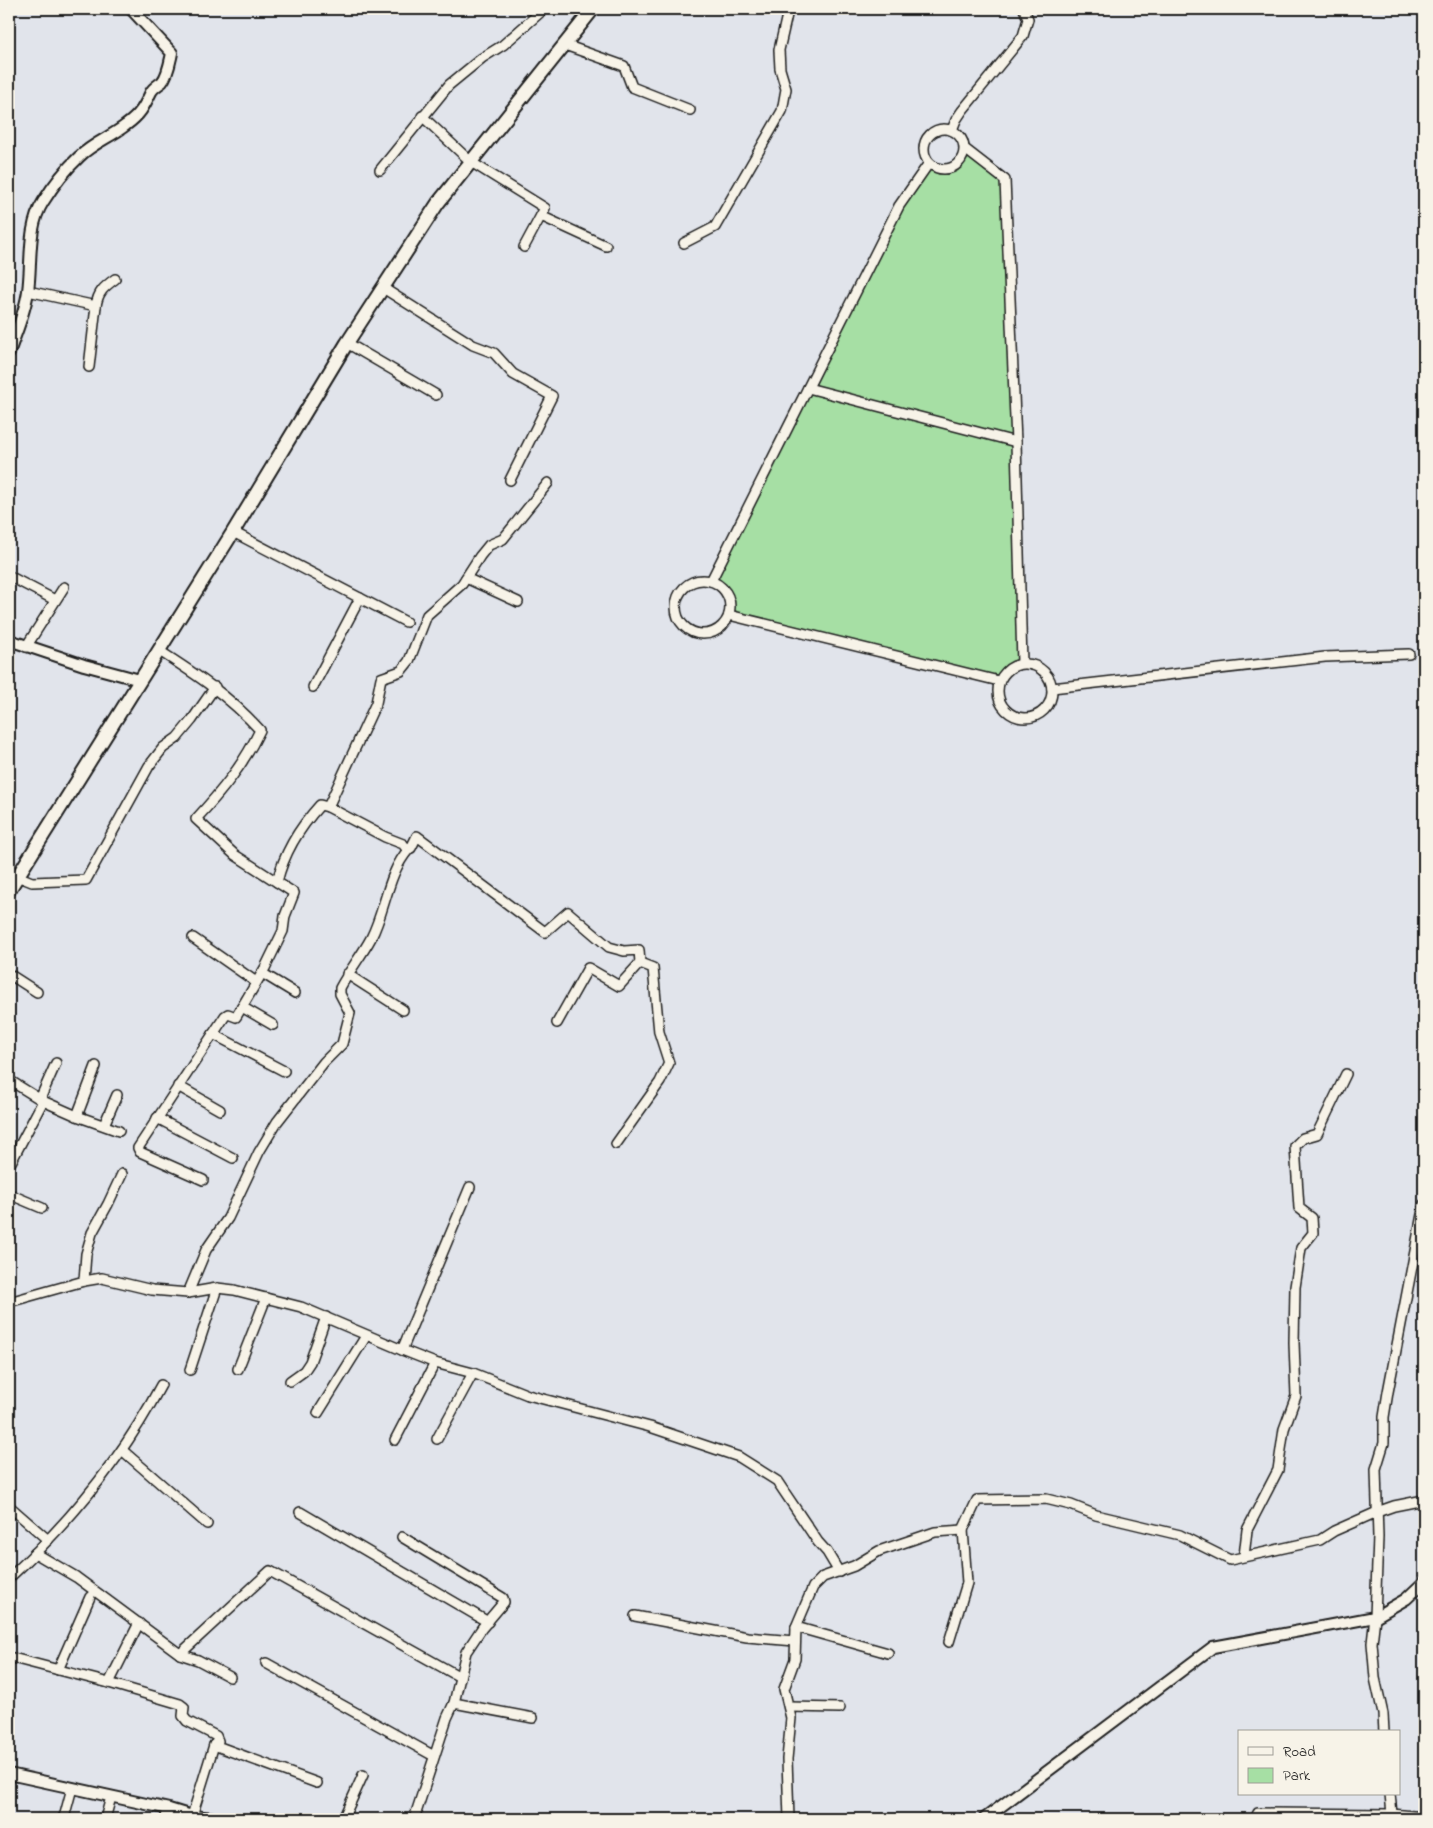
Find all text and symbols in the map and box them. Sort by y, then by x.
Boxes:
legend [1238,1730,1400,1796]
text: Road [1283,1741,1316,1763]
text: Park [1283,1765,1311,1787]

